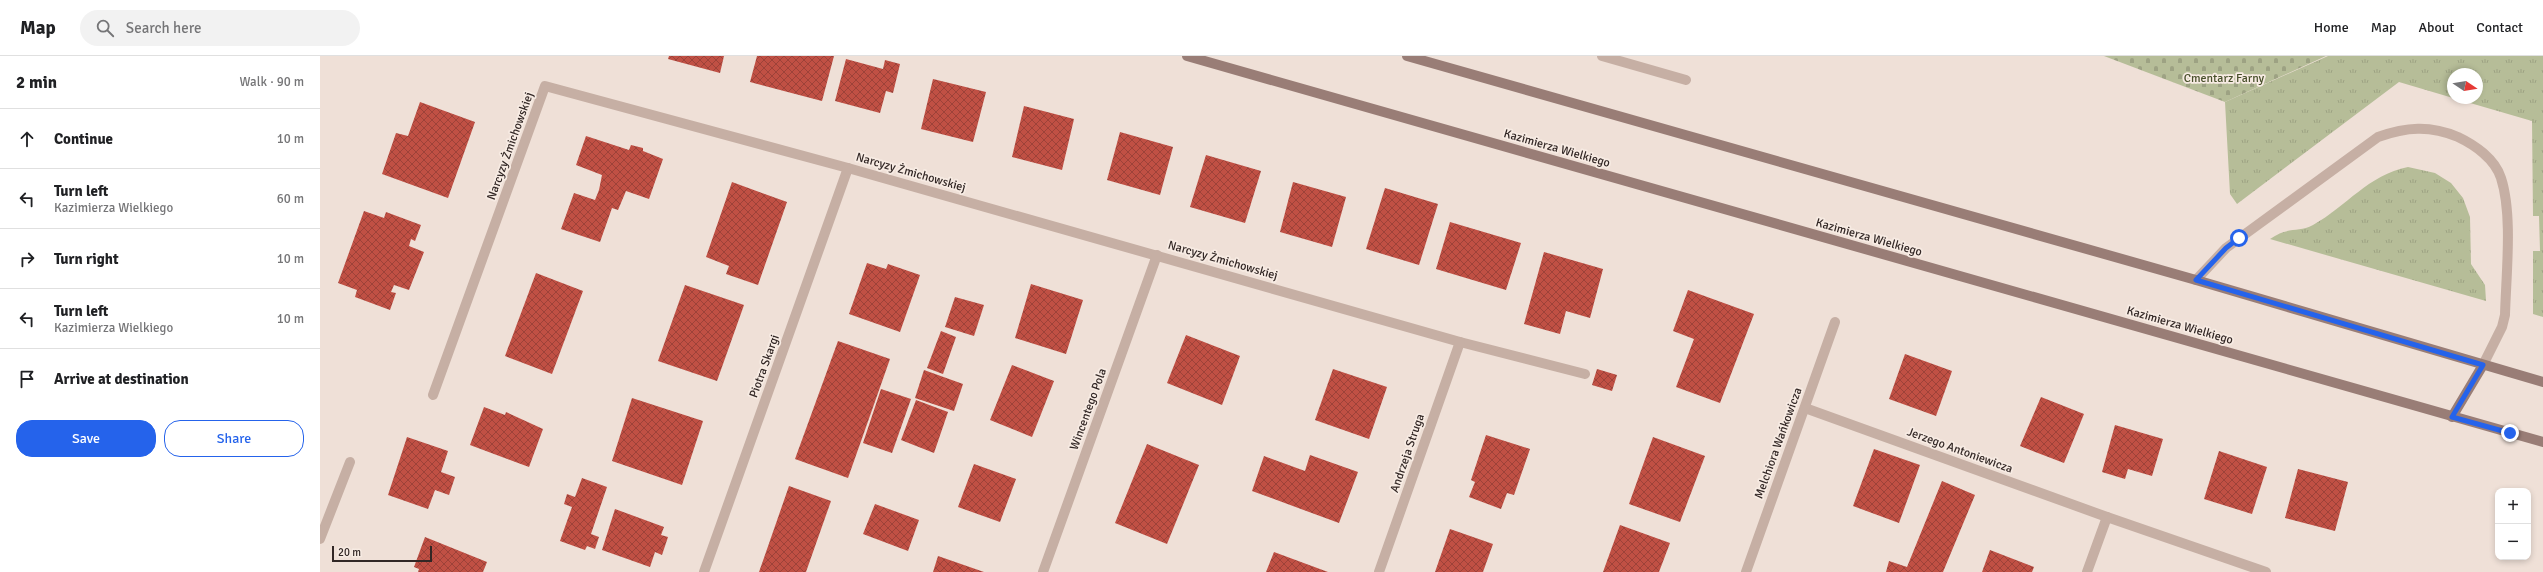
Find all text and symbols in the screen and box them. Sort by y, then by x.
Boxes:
search box [80,10,360,46]
text: Map [20,16,56,40]
icon: search [94,17,116,39]
text: Search here [126,19,201,37]
text: Home [2314,19,2349,36]
text: Map [2371,19,2396,36]
text: About [2418,19,2454,36]
text: Contact [2476,19,2523,36]
north arrow [2447,68,2483,104]
park label: Cmentarz Farny [2184,71,2265,86]
text: 2 min [16,72,57,93]
text: Walk · 90 m [240,74,304,90]
street label: Narcyzy Żmichowskiej [484,90,537,202]
street label: Kazimierza Wielkiego [1502,126,1612,171]
icon: ahead [16,128,38,150]
text: Continue [54,130,113,148]
text: 10 m [277,131,304,147]
street label: Narcyzy Żmichowskiej [854,150,968,195]
text: Turn left [54,182,108,200]
icon: left [16,188,38,210]
text: 60 m [277,191,304,207]
text: Kazimierza Wielkiego [54,200,173,216]
street label: Kazimierza Wielkiego [1814,215,1924,260]
route start [2230,229,2248,247]
street label: Narcyzy Żmichowskiej [1166,238,1280,283]
icon: right [16,248,38,270]
text: Turn right [54,250,119,268]
text: 10 m [277,251,304,267]
text: Turn left [54,302,108,320]
street label: Kazimierza Wielkiego [2125,303,2235,348]
icon: left [16,308,38,330]
text: 10 m [277,311,304,327]
text: Kazimierza Wielkiego [54,320,173,336]
street label: Piotra Skargi [746,333,783,400]
street label: Wincentego Pola [1067,366,1110,452]
icon: arrive [16,368,38,390]
text: Arrive at destination [54,370,189,388]
street label: Melchiora Wańkowicza [1751,385,1806,501]
street label: Andrzeja Struga [1387,412,1428,495]
button: Save [16,420,156,457]
button: Share [164,420,304,457]
street label: Jerzego Antoniewicza [1905,424,2015,477]
route end [2501,424,2519,442]
map controls [2495,488,2531,560]
button: + [2495,488,2531,524]
button: − [2495,524,2531,560]
scale bar [332,544,432,563]
text: 20 m [338,546,361,559]

